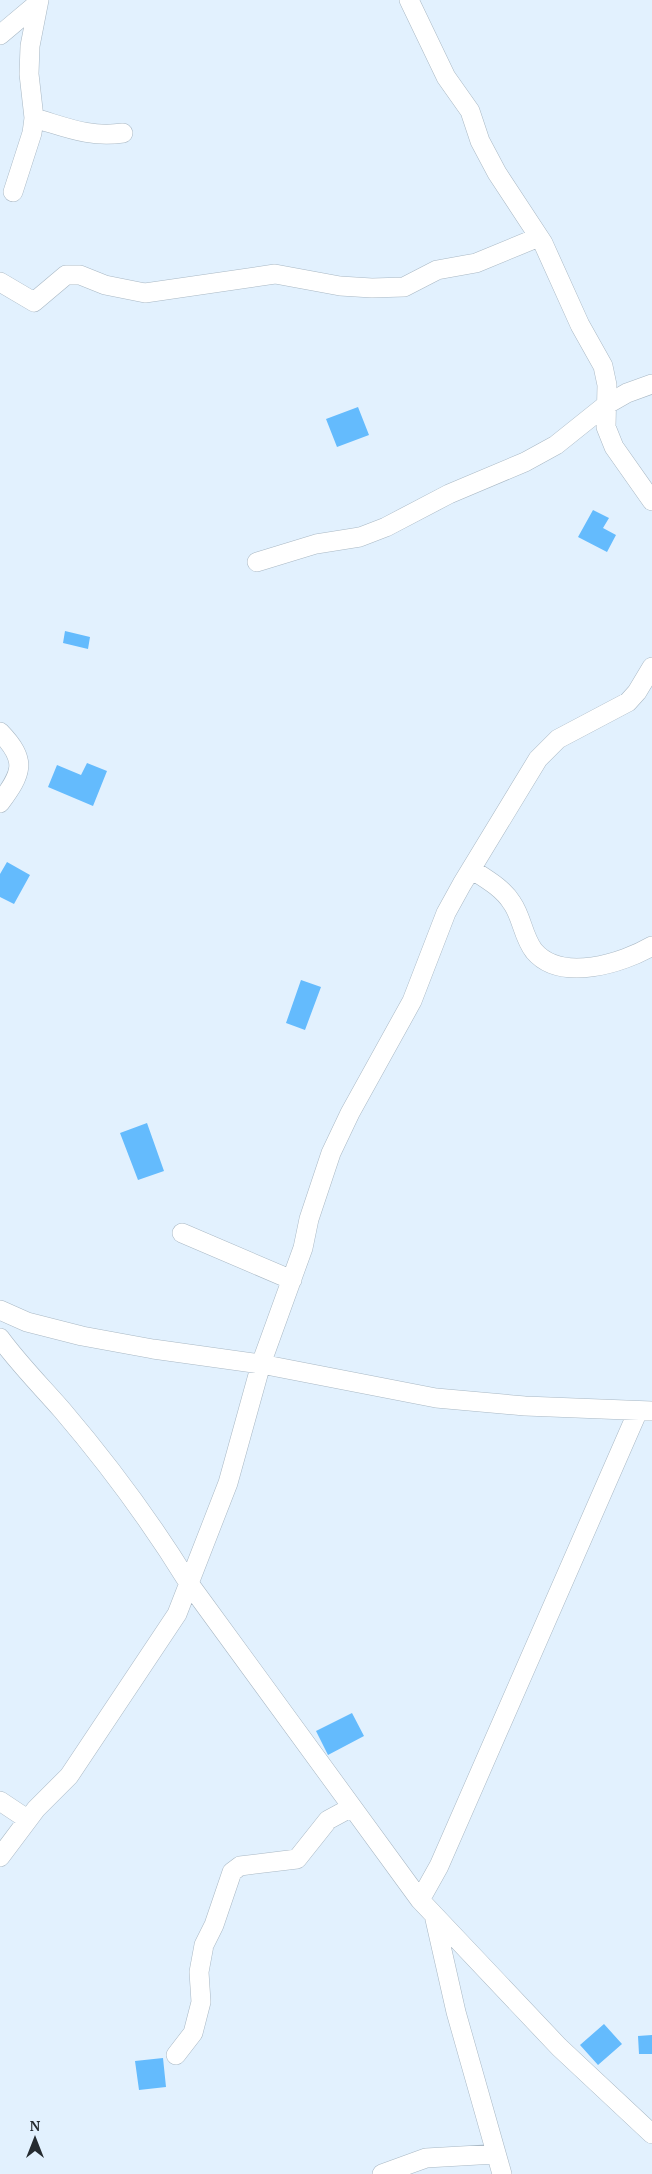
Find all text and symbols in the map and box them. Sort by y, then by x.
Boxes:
north arrow [10,2114,60,2164]
text: N [30,2116,41,2135]

